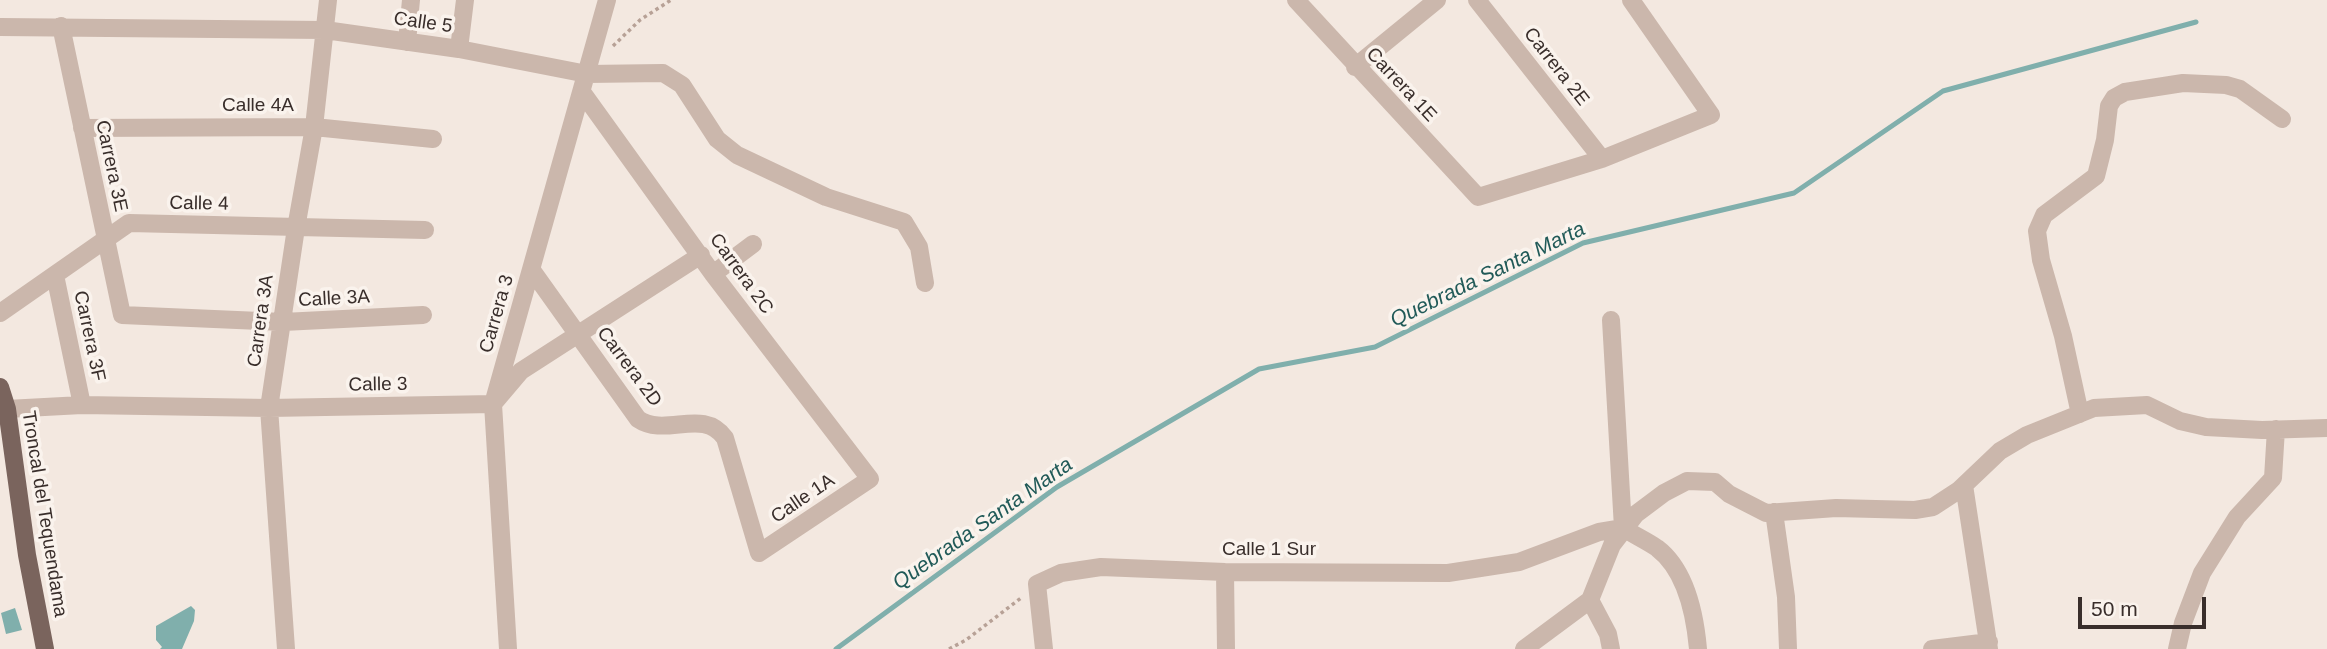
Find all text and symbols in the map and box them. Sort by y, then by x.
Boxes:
street label: Calle 5 [392,8,454,38]
street label: Carrera 2E [1518,23,1594,111]
street label: Carrera 1E [1361,43,1441,127]
street label: Calle 4A [222,95,294,117]
street label: Carrera 3E [90,118,132,214]
street label: Calle 4 [169,192,229,216]
water label: Quebrada Santa Marta [1386,217,1590,333]
street label: Carrera 2C [704,229,778,319]
street label: Carrera 3 [475,272,519,356]
street label: Carrera 3A [243,273,279,369]
street label: Calle 3A [298,286,370,312]
street label: Carrera 3F [68,289,110,383]
street label: Carrera 2D [592,323,666,411]
street label: Calle 3 [348,373,408,397]
street label: Troncal del Tequendama [16,409,72,619]
water label: Quebrada Santa Marta [888,452,1078,596]
street label: Calle 1A [767,469,839,529]
street label: Calle 1 Sur [1222,539,1316,561]
scale bar [2082,582,2210,626]
text: 50 m [2091,597,2138,620]

